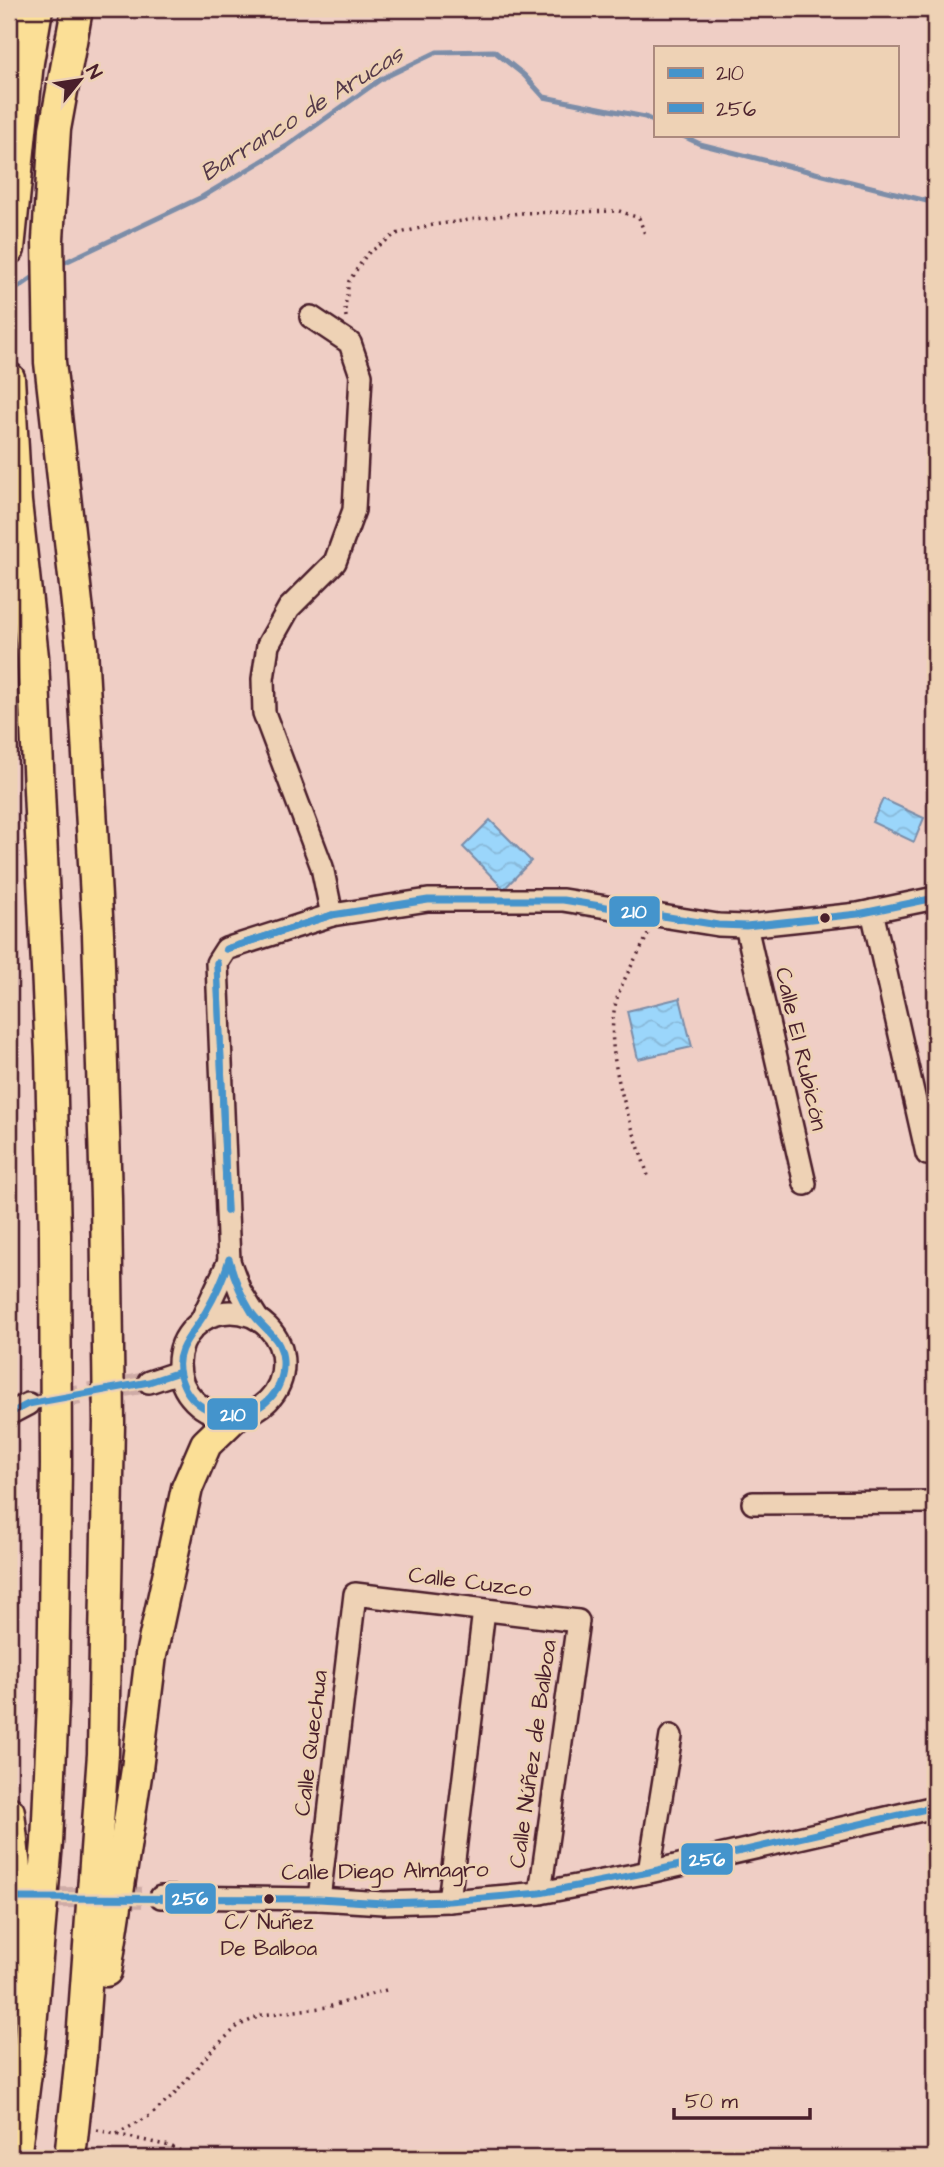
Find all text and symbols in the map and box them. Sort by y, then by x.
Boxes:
water label: Barranco de Arucas [194,37,412,190]
north arrow [46,46,116,116]
legend [654,46,898,136]
text: 210 [716,59,744,88]
text: N [79,60,108,84]
text: 256 [716,95,756,124]
line badge: 210 [608,895,661,928]
text: 210 [620,899,647,926]
unlabelled marker [818,911,832,925]
street label: Calle El Rubicón [767,964,835,1134]
line badge: 210 [206,1397,259,1431]
text: 210 [219,1402,246,1429]
street label: Calle Cuzco [407,1559,533,1605]
street label: Calle Núñez de Balboa [501,1638,565,1870]
street label: Calle Quechua [286,1668,336,1818]
line badge: 256 [680,1842,734,1876]
text: 256 [688,1847,725,1874]
street label: Calle Diego Almagro [281,1853,489,1890]
line badge: 256 [164,1882,217,1915]
text: 256 [171,1886,208,1913]
marker: C/ Nuñez De Balboa [262,1892,276,1906]
place label: C/ Nuñez De Balboa [221,1908,318,1963]
scale bar [674,2076,811,2120]
text: 50 m [685,2087,739,2116]

